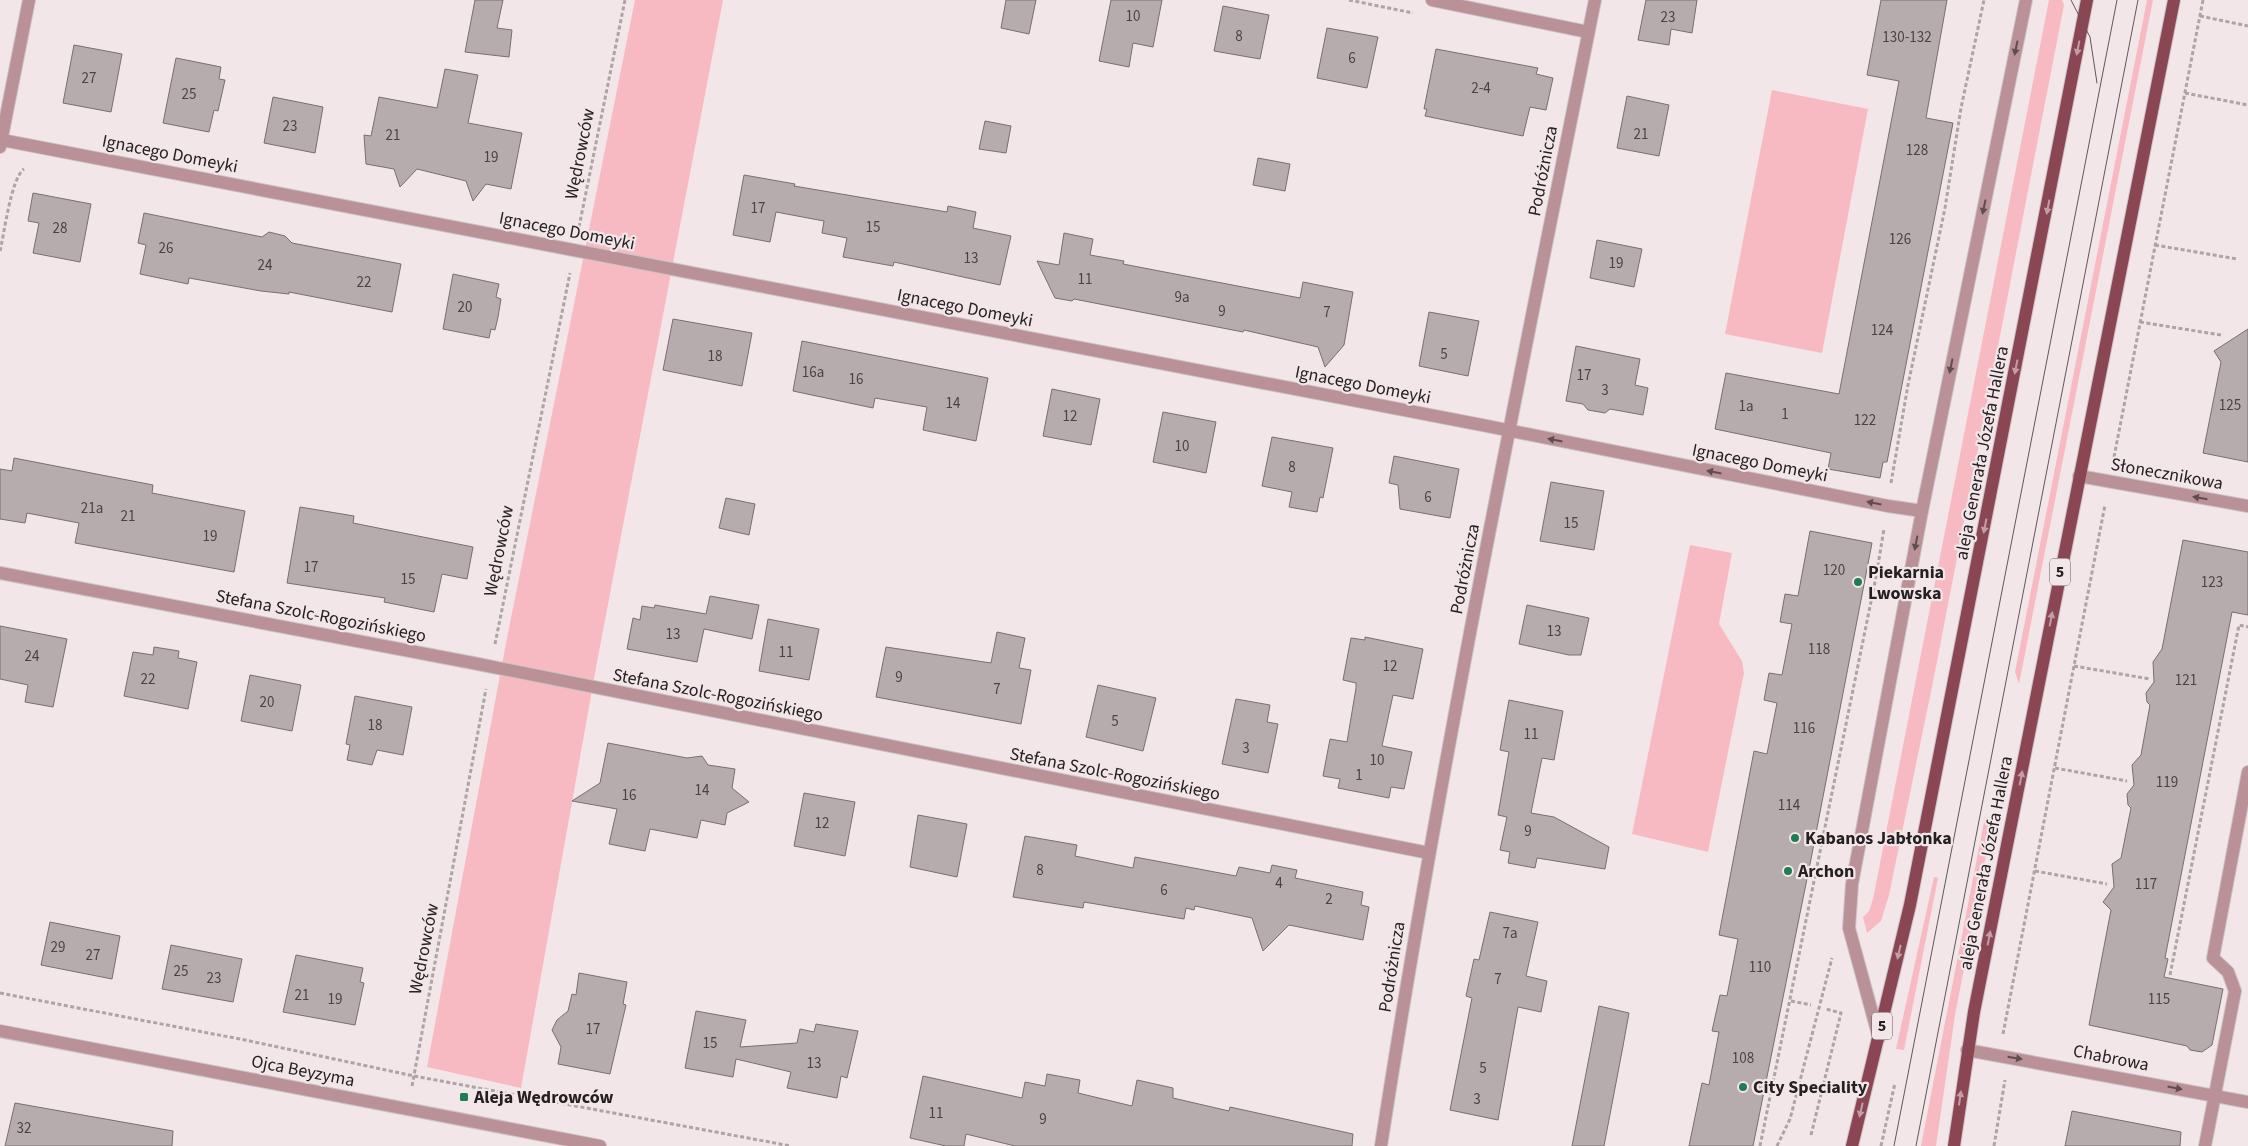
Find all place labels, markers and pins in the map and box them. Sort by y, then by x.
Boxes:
place label: Piekarnia Lwowska [1868,560,1944,606]
marker: Piekarnia Lwowska [1852,576,1864,588]
place label: Kabanos Jabłonka [1805,826,1952,851]
marker: Kabanos Jabłonka [1789,832,1801,844]
place label: Archon [1797,859,1854,884]
marker: Archon [1782,865,1794,877]
place label: City Speciality [1753,1075,1868,1100]
marker: City Speciality [1737,1081,1749,1093]
place label: Aleja Wędrowców [473,1085,614,1110]
marker: Aleja Wędrowców [458,1091,470,1103]

